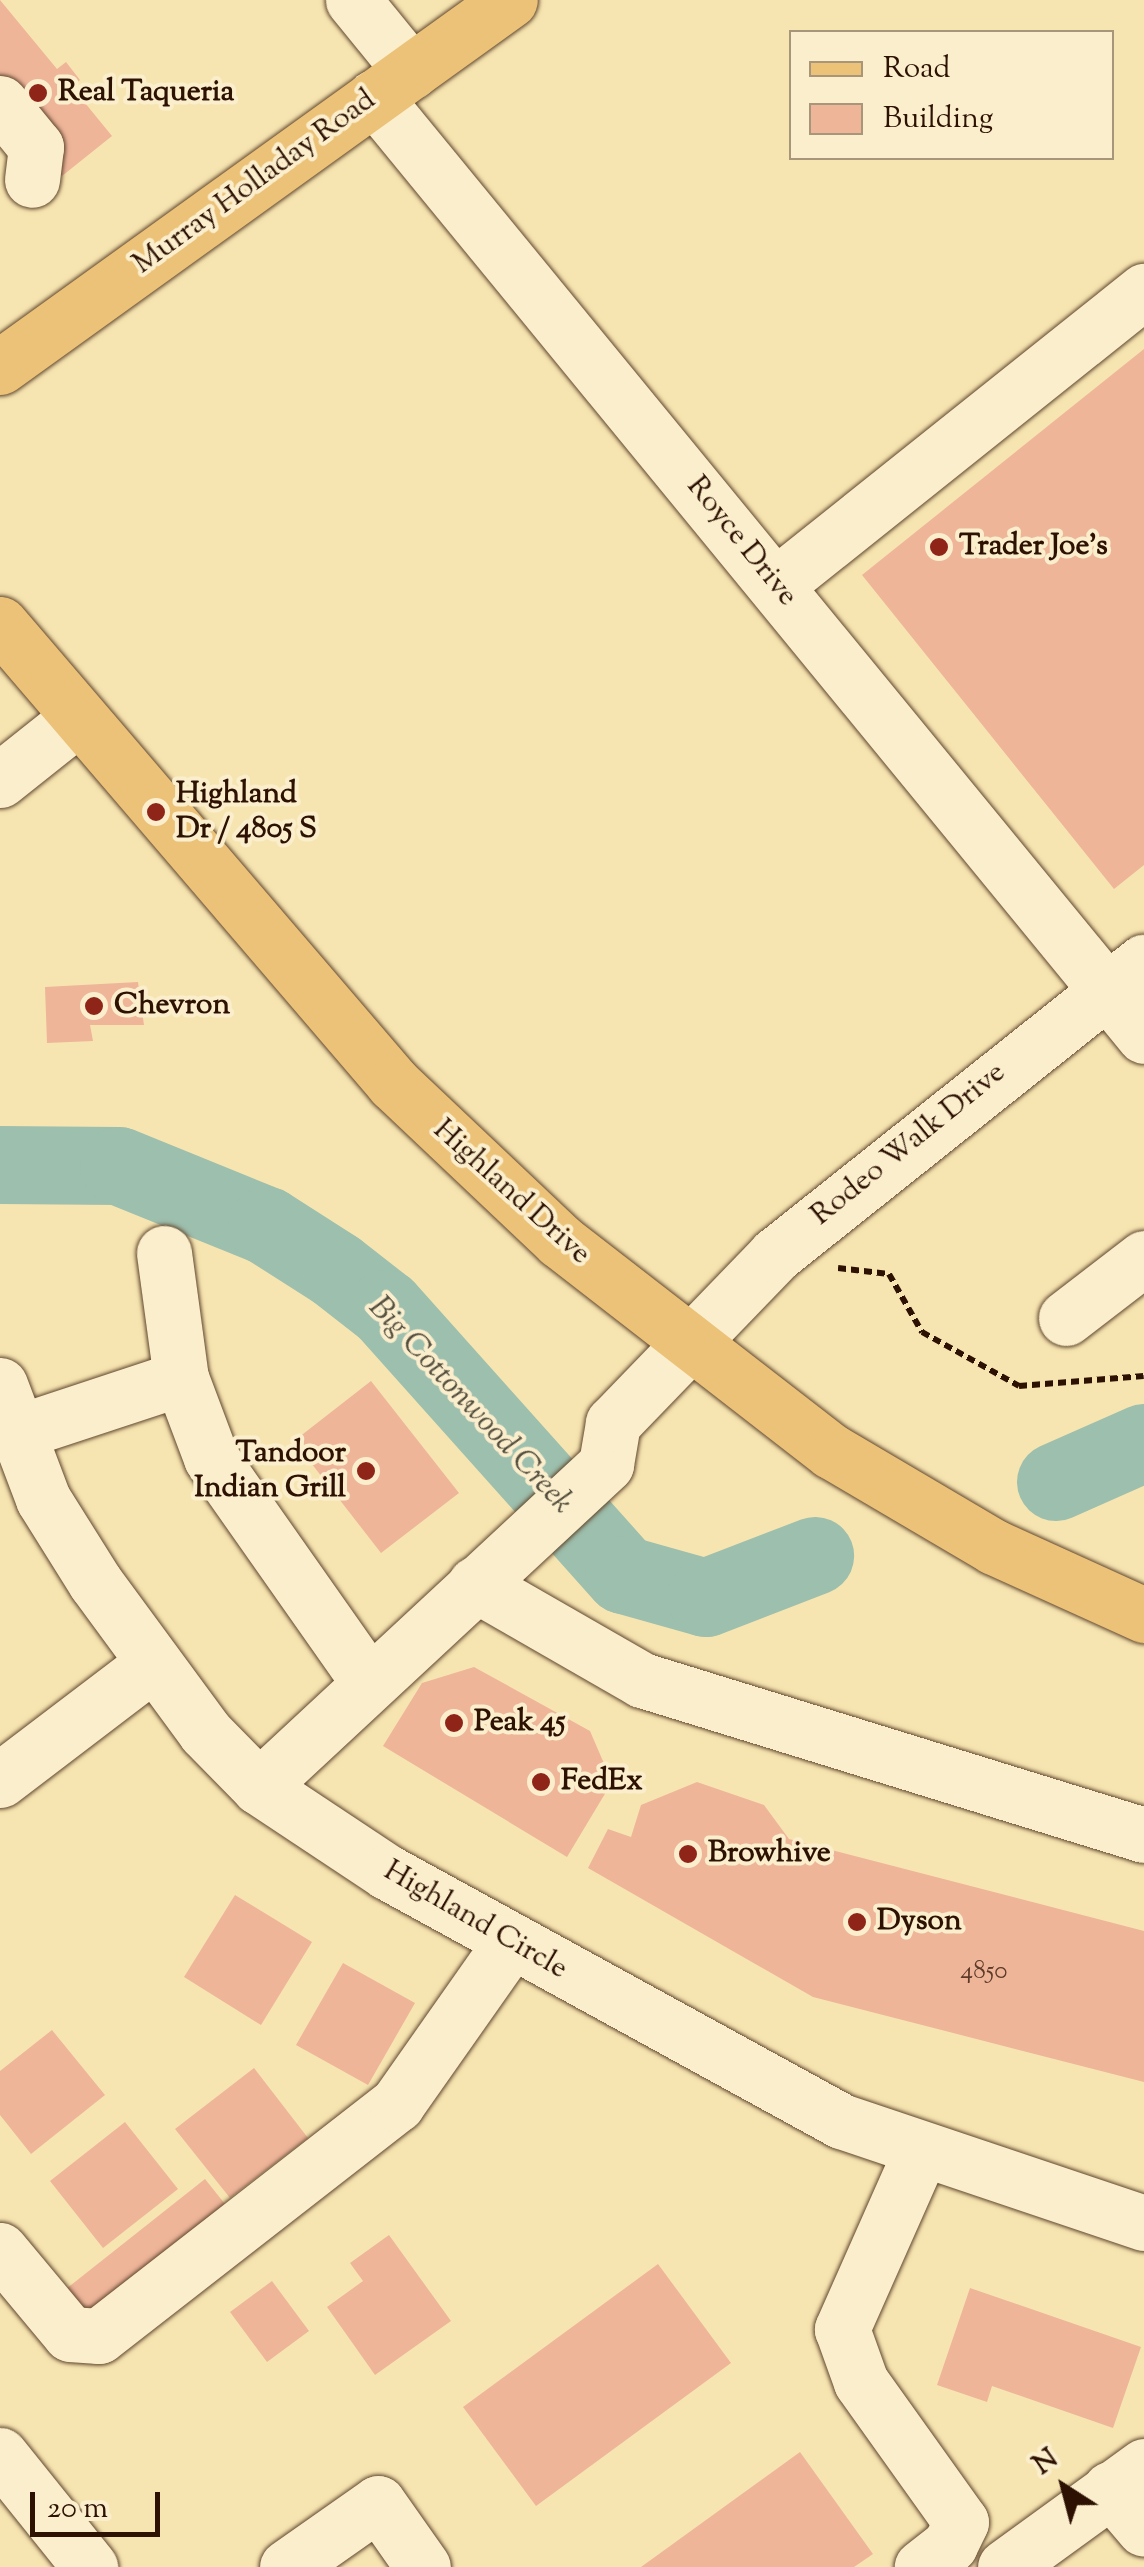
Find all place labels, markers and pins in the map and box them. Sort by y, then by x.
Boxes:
place label: Real Taqueria [58,75,234,111]
marker: Real Taqueria [27,82,49,104]
place label: Trader Joe's [959,529,1108,565]
marker: Trader Joe's [928,536,950,558]
place label: Highland Dr / 4805 S [176,777,317,848]
marker: Highland Dr / 4805 S [145,801,167,823]
place label: Chevron [114,988,230,1024]
marker: Chevron [83,995,105,1017]
place label: Tandoor Indian Grill [194,1436,346,1506]
marker: Tandoor Indian Grill [355,1460,377,1482]
place label: Peak 45 [474,1705,566,1741]
marker: Peak 45 [443,1712,465,1734]
place label: FedEx [561,1764,643,1800]
marker: FedEx [530,1771,552,1793]
place label: Browhive [708,1836,831,1872]
marker: Browhive [677,1843,699,1865]
place label: Dyson [877,1904,962,1940]
marker: Dyson [846,1911,868,1933]

